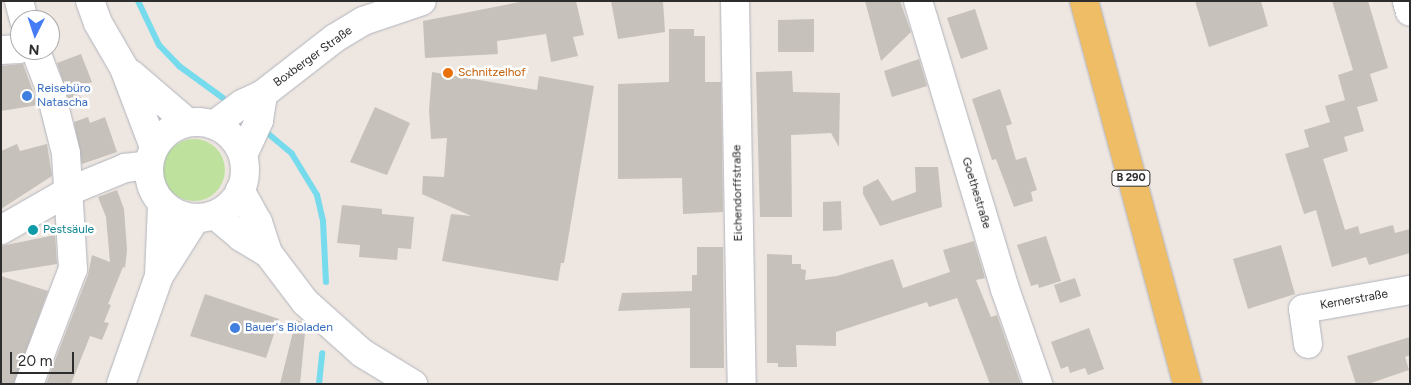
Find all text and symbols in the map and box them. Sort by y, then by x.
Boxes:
north arrow [10,10,60,60]
street label: Boxberger Straße [271,24,355,90]
text: N [28,41,40,58]
place label: Schnitzelhof [458,66,526,80]
marker: Schnitzelhof [442,67,454,79]
place label: Reisebüro Natascha [37,82,91,110]
marker: Reisebüro Natascha [21,90,33,102]
street label: Eichendorffstraße [730,144,746,242]
street label: Goethestraße [958,155,994,231]
road number: B 290 [1111,170,1151,187]
place label: Pestsäule [43,223,94,237]
marker: Pestsäule [27,224,39,236]
street label: Kernerstraße [1319,287,1389,313]
place label: Bauer's Bioladen [245,321,333,335]
marker: Bauer's Bioladen [229,322,241,334]
scale bar [12,342,76,374]
text: 20 m [18,352,52,370]

